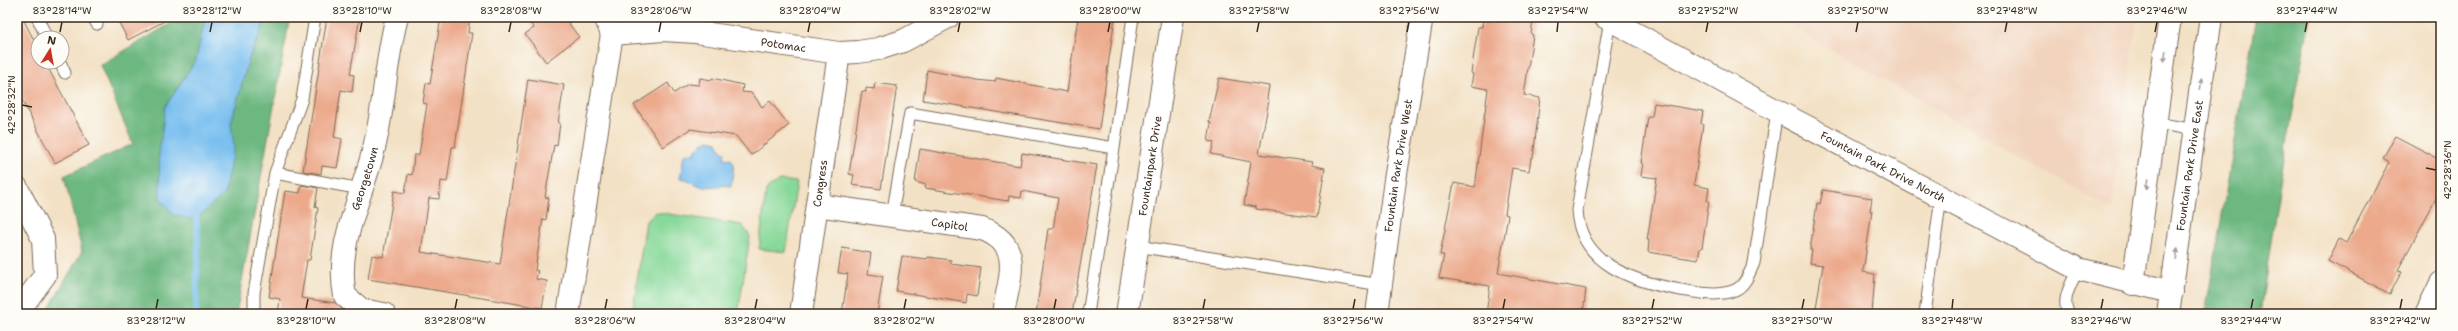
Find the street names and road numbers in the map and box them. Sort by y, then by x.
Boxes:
street label: Potomac [760,34,808,56]
street label: Fountain Park Drive West [1381,98,1416,233]
street label: Fountain Park Drive East [2173,99,2206,232]
street label: Fountainpark Drive [1135,115,1165,217]
street label: Fountain Park Drive North [1818,128,1949,206]
street label: Georgetown [348,145,382,212]
street label: Congress [809,159,831,208]
street label: Capitol [930,214,970,234]

